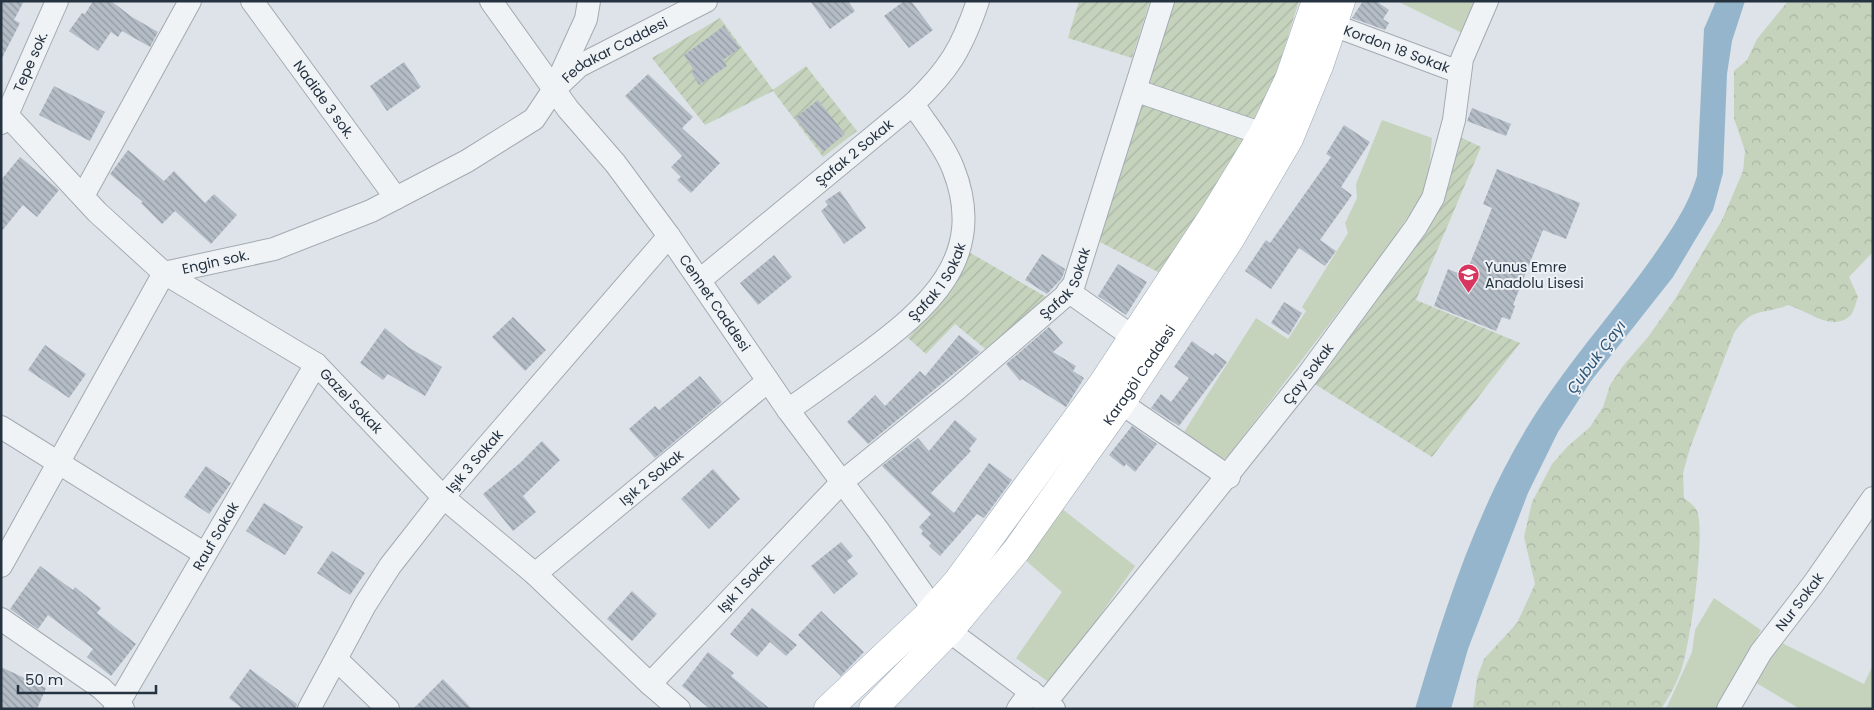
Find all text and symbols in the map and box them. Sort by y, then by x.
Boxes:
street label: Fedakar Caddesi [557,12,671,87]
street label: Kordon 18 Sokak [1341,20,1453,78]
street label: Tepe sok. [8,28,52,95]
street label: Nadide 3 sok. [289,56,359,143]
street label: Şafak 2 Sokak [811,114,898,191]
street label: Şafak 1 Sokak [904,240,971,326]
street label: Şafak Sokak [1035,244,1095,324]
street label: Engin sok. [180,245,251,279]
street label: Cennet Caddesi [674,250,755,355]
place label: Yunus Emre Anadolu Lisesi [1485,257,1584,293]
school or university icon: Yunus Emre Anadolu Lisesi [1457,263,1481,294]
water label: Çubuk Çayı [1561,316,1631,398]
street label: Karagöl Caddesi [1098,321,1180,429]
street label: Çay Sokak [1278,338,1338,409]
street label: Gazel Sokak [315,364,388,439]
street label: Işık 3 Sokak [441,424,508,497]
street label: Işık 2 Sokak [615,445,688,510]
street label: Rauf Sokak [188,497,244,574]
street label: Işık 1 Sokak [713,549,779,617]
street label: Nur Sokak [1771,568,1829,635]
scale bar [18,662,155,694]
text: 50 m [25,669,63,690]

